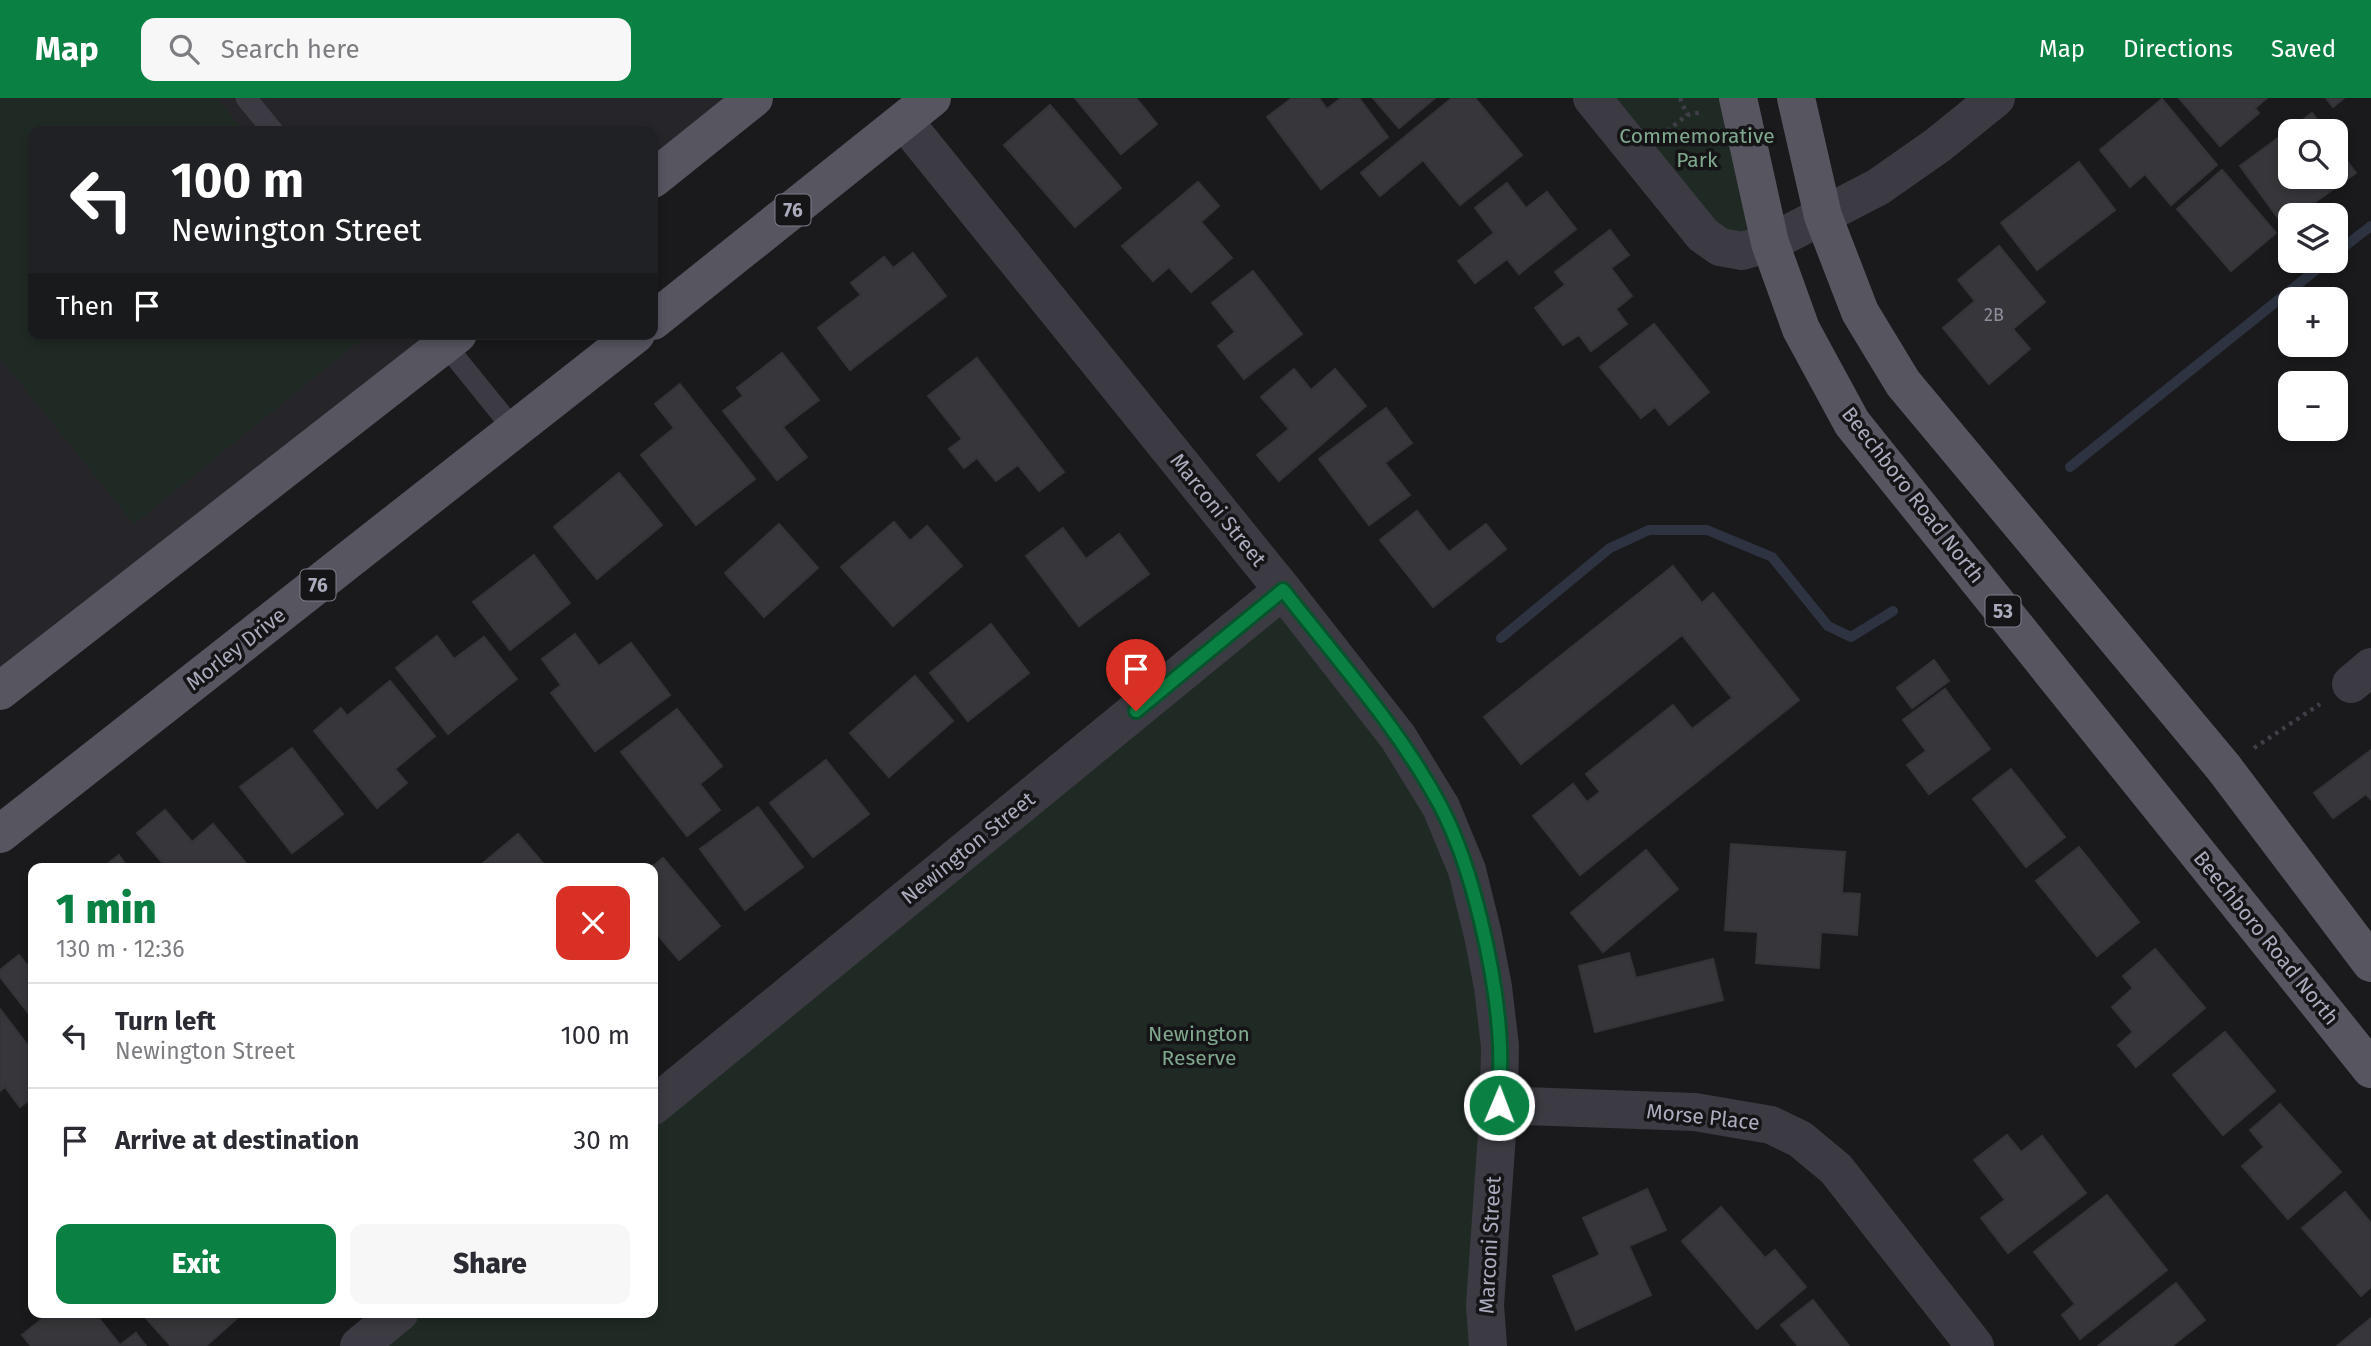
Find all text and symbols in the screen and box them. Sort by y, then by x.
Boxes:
search box [141,18,631,81]
text: Map [35,29,99,69]
icon: search [165,30,203,68]
text: Search here [221,34,360,65]
text: Map [2039,35,2085,63]
text: Directions [2123,35,2233,63]
text: Saved [2271,35,2336,63]
map controls [2278,119,2348,441]
button: search [2278,119,2348,189]
park label: Commemorative Park [1619,123,1775,173]
text: 100 m [171,151,304,210]
icon: left [56,154,147,245]
road number: 76 [776,194,810,226]
button: layers [2278,203,2348,273]
text: Newington Street [171,211,421,249]
icon: arrive [128,287,166,325]
button: + [2278,287,2348,357]
text: Then [56,291,114,322]
house number: 2B [1984,304,2004,326]
button: − [2278,371,2348,441]
street label: Beechboro Road North [1836,402,1990,588]
street label: Marconi Street [1165,448,1272,572]
road number: 76 [300,570,336,600]
road number: 53 [1986,596,2021,626]
street label: Morley Drive [181,602,291,696]
pin [1106,639,1166,711]
icon: arrive [1117,650,1155,688]
street label: Newington Street [896,786,1040,910]
street label: Beechboro Road North [2188,846,2344,1030]
text: 1 min [56,884,157,934]
button: close [556,886,630,960]
text: 130 m · 12:36 [56,935,185,963]
text: Turn left [115,1006,216,1037]
icon: left [56,1017,94,1055]
text: 100 m [561,1020,630,1051]
park label: Newington Reserve [1148,1021,1250,1071]
text: Newington Street [115,1037,295,1065]
position arrow [1462,1068,1536,1142]
street label: Morse Place [1645,1098,1761,1136]
icon: arrive [56,1122,94,1160]
text: Arrive at destination [115,1125,359,1156]
text: 30 m [573,1125,630,1156]
street label: Marconi Street [1473,1175,1507,1315]
button: Exit [56,1224,336,1304]
button: Share [350,1224,630,1304]

